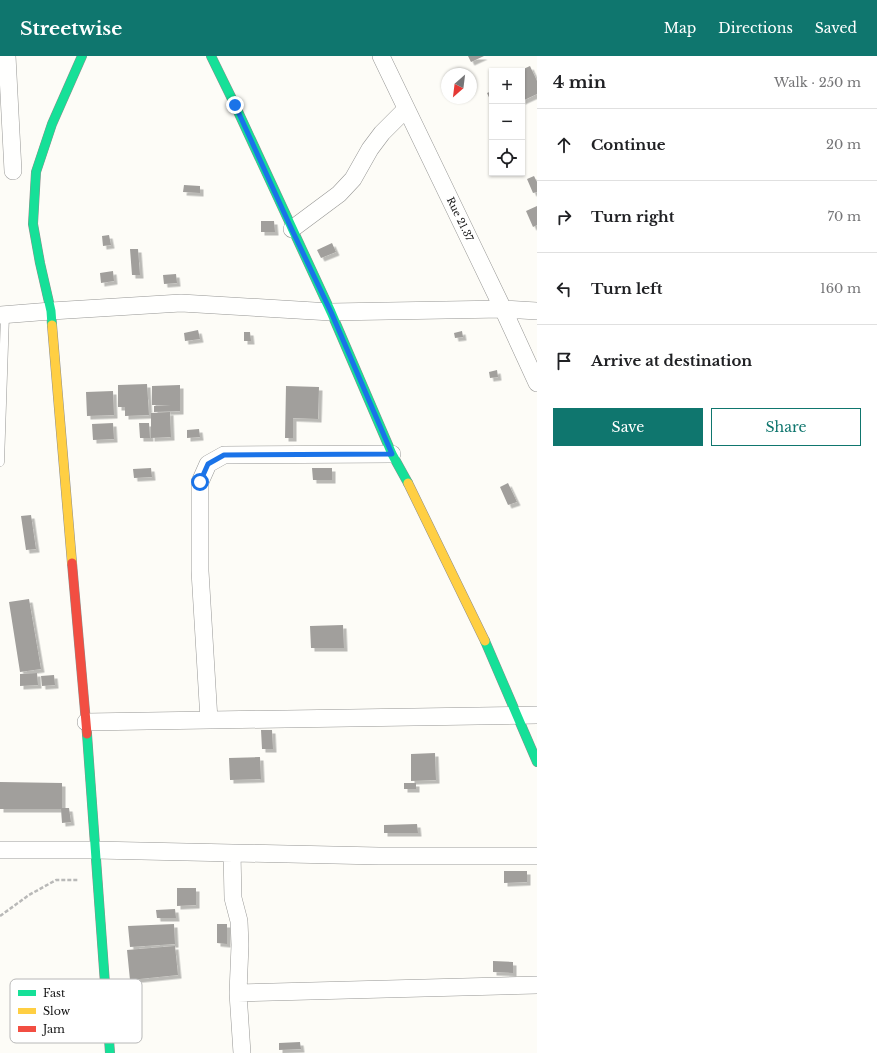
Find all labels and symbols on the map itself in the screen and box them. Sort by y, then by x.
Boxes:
north arrow [441,68,477,104]
route end [226,96,244,114]
street label: Rue 21.37 [444,195,477,244]
route start [191,473,209,491]
legend [10,979,142,1043]
text: Fast [43,986,66,1000]
text: Slow [43,1004,71,1018]
text: Jam [41,1022,65,1036]

